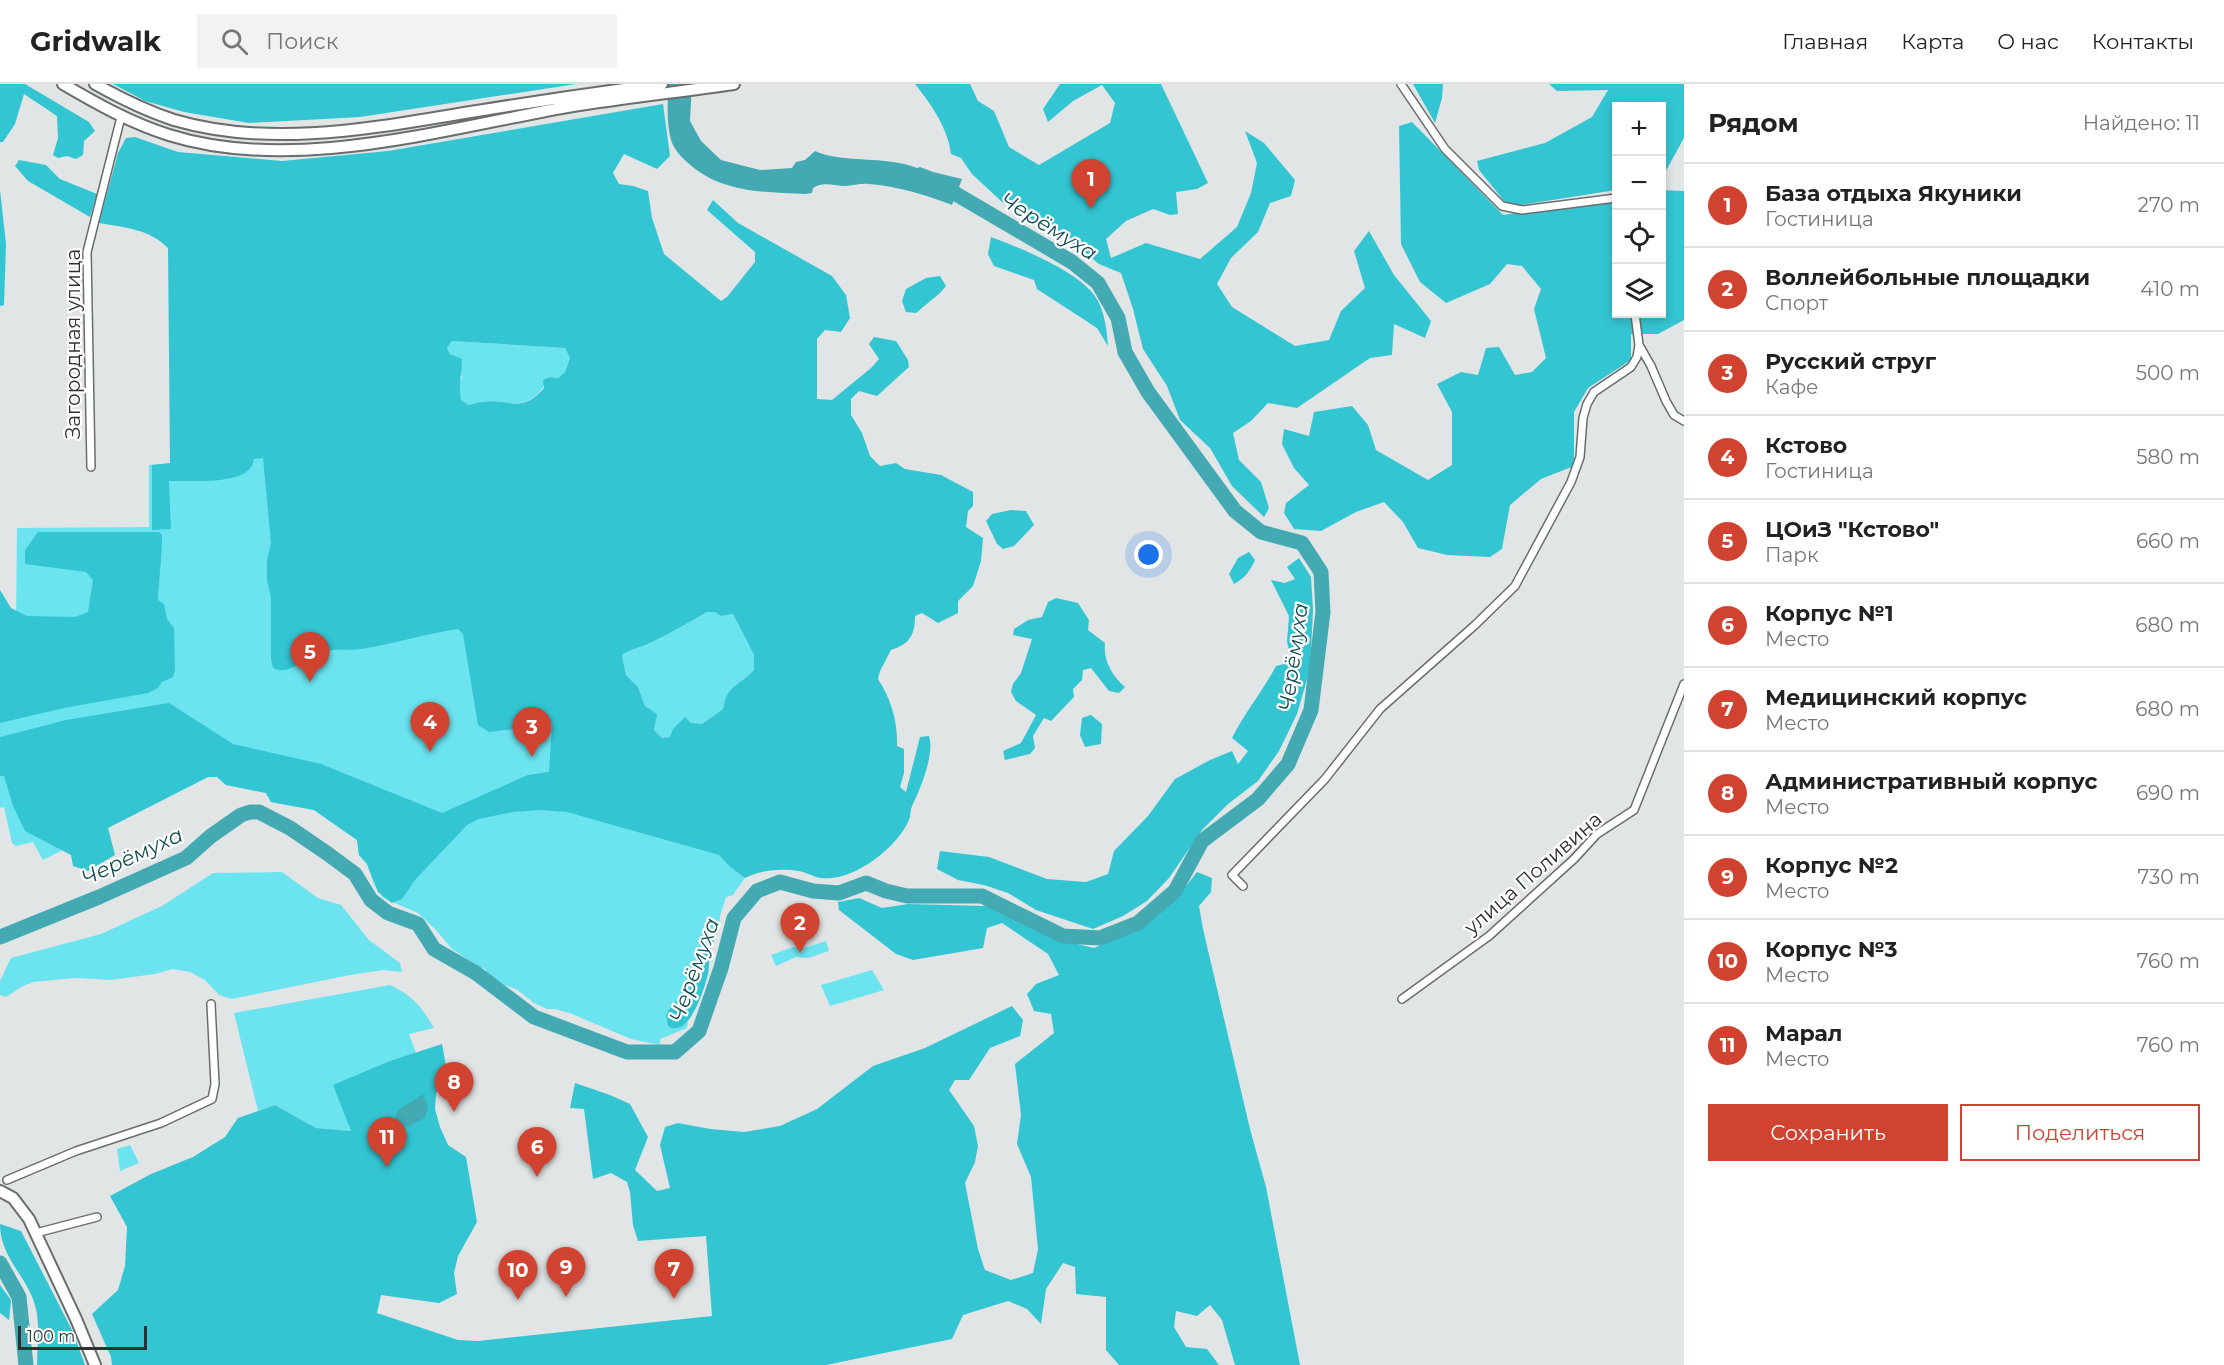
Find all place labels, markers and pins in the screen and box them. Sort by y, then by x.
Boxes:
pin: 1 [1072,160,1110,209]
pin: 5 [290,632,330,682]
pin: 4 [410,702,450,752]
pin: 3 [512,708,552,757]
pin: 2 [780,904,820,953]
pin: 8 [434,1062,474,1112]
pin: 11 [368,1118,406,1167]
pin: 6 [518,1128,556,1177]
pin: 9 [546,1248,586,1297]
pin: 10 [498,1250,538,1300]
pin: 7 [654,1250,694,1299]

